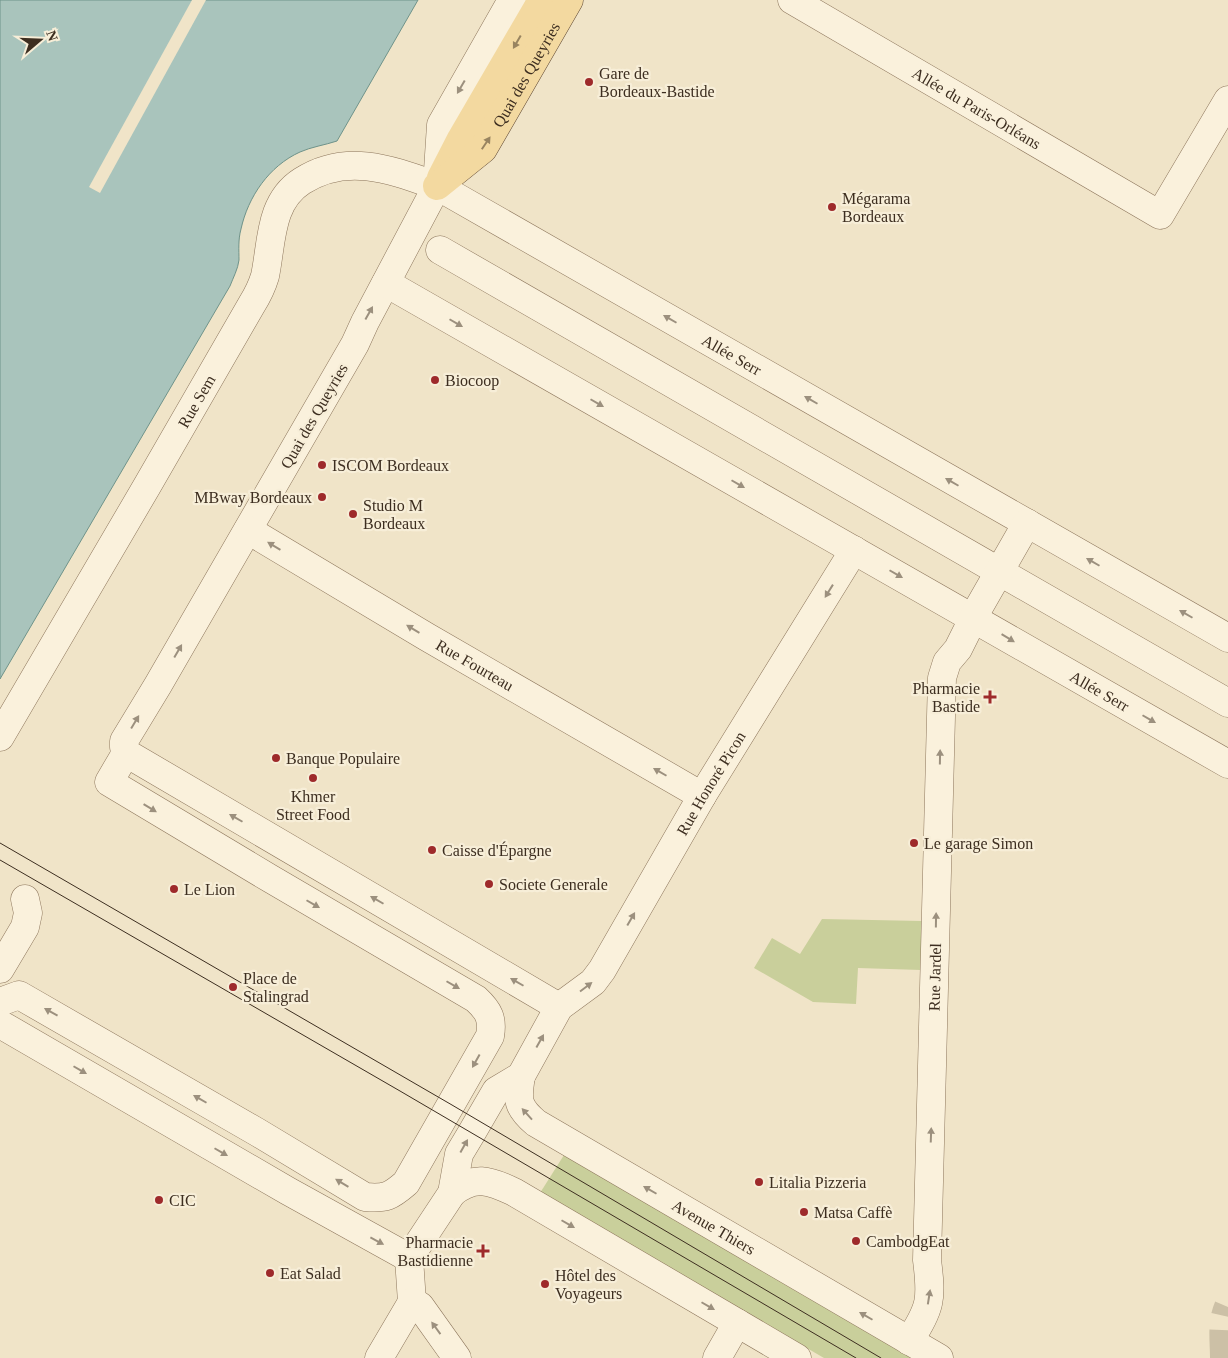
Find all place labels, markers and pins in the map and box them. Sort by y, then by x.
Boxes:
place label: Gare de Bordeaux-Bastide [599,65,715,100]
marker: Gare de Bordeaux-Bastide [583,76,595,88]
place label: Mégarama Bordeaux [842,190,910,225]
marker: Mégarama Bordeaux [826,201,838,213]
place label: Biocoop [445,372,499,390]
marker: Biocoop [429,374,441,386]
place label: ISCOM Bordeaux [332,457,449,474]
marker: ISCOM Bordeaux [316,459,328,471]
place label: MBway Bordeaux [194,489,312,507]
marker: MBway Bordeaux [316,491,328,503]
place label: Studio M Bordeaux [363,497,425,532]
marker: Studio M Bordeaux [347,508,359,520]
place label: Pharmacie Bastide [912,680,980,715]
marker: Pharmacie Bastide [984,691,996,703]
place label: Banque Populaire [286,750,400,768]
marker: Banque Populaire [270,752,282,764]
marker: Khmer Street Food [307,772,319,784]
place label: Khmer Street Food [276,788,350,823]
place label: Le garage Simon [924,835,1033,853]
marker: Le garage Simon [908,837,920,849]
place label: Caisse d'Épargne [442,841,552,860]
marker: Caisse d'Épargne [426,844,438,856]
place label: Societe Generale [499,876,608,893]
marker: Societe Generale [483,878,495,890]
place label: Le Lion [184,881,235,898]
marker: Le Lion [168,883,180,895]
place label: Place de Stalingrad [243,970,309,1006]
marker: Place de Stalingrad [227,981,239,993]
place label: Litalia Pizzeria [769,1174,866,1191]
marker: Litalia Pizzeria [753,1176,765,1188]
place label: CIC [169,1192,196,1209]
marker: CIC [153,1194,165,1206]
place label: Matsa Caffè [814,1204,892,1221]
marker: Matsa Caffè [798,1206,810,1218]
place label: CambodgEat [866,1233,950,1251]
place label: Pharmacie Bastidienne [397,1234,473,1269]
marker: CambodgEat [850,1235,862,1247]
marker: Pharmacie Bastidienne [477,1245,489,1257]
place label: Eat Salad [280,1265,341,1282]
marker: Eat Salad [264,1267,276,1279]
place label: Hôtel des Voyageurs [555,1267,622,1303]
marker: Hôtel des Voyageurs [539,1278,551,1290]

